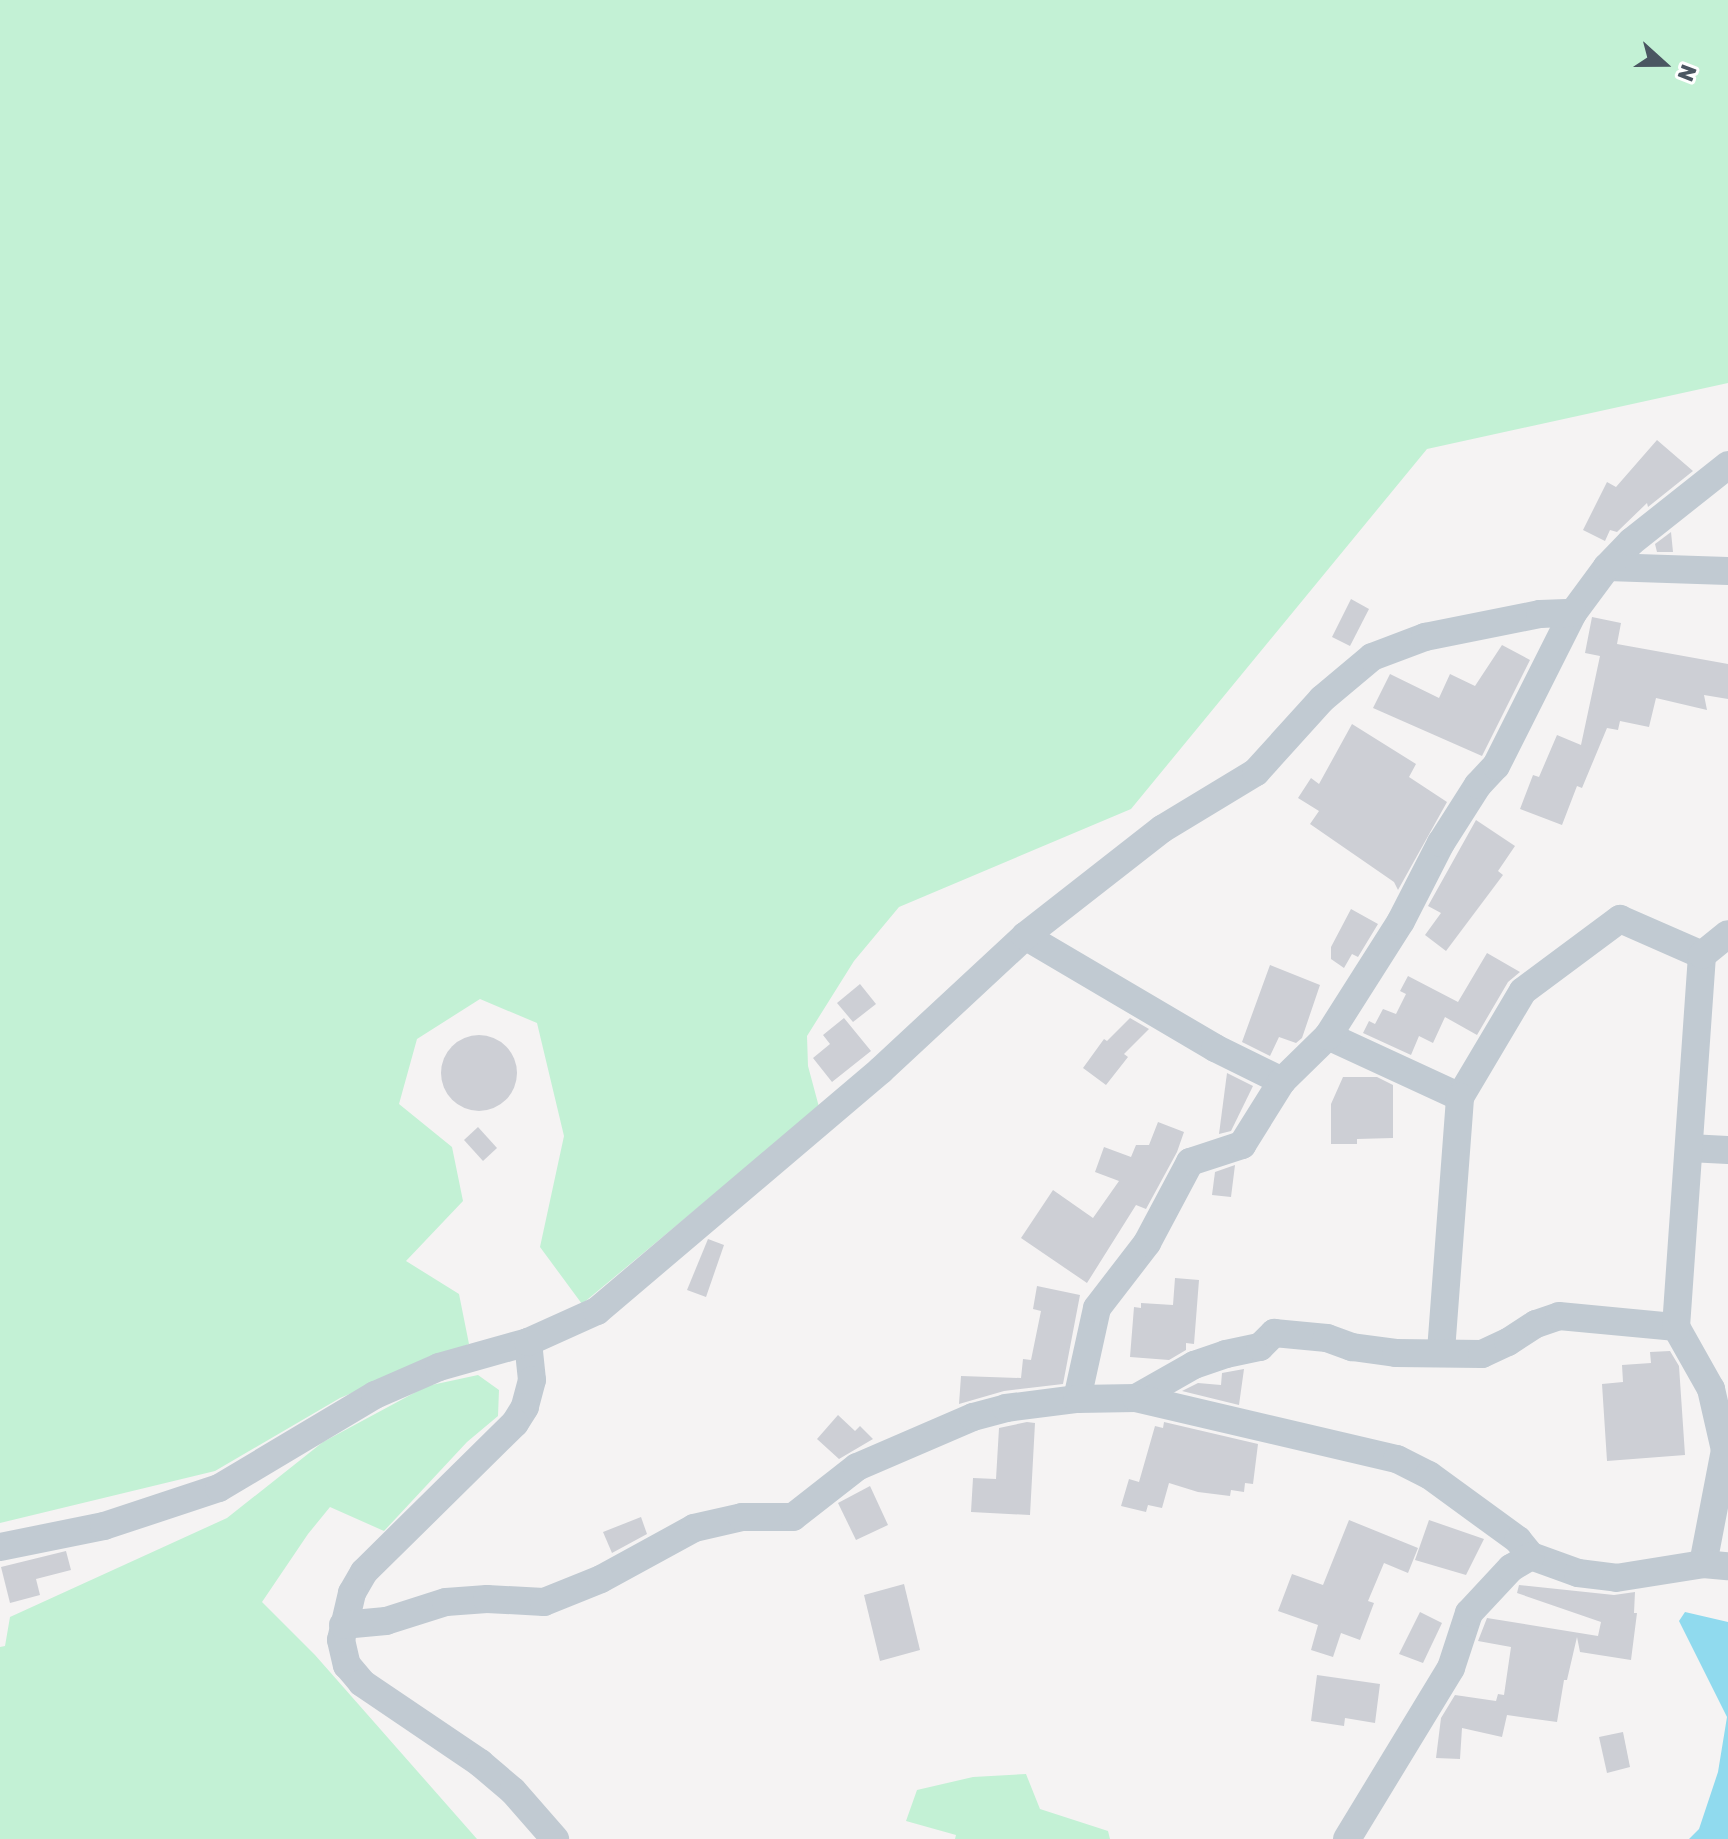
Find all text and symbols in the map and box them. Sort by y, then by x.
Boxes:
north arrow [1624,24,1704,104]
text: N [1671,61,1702,85]

